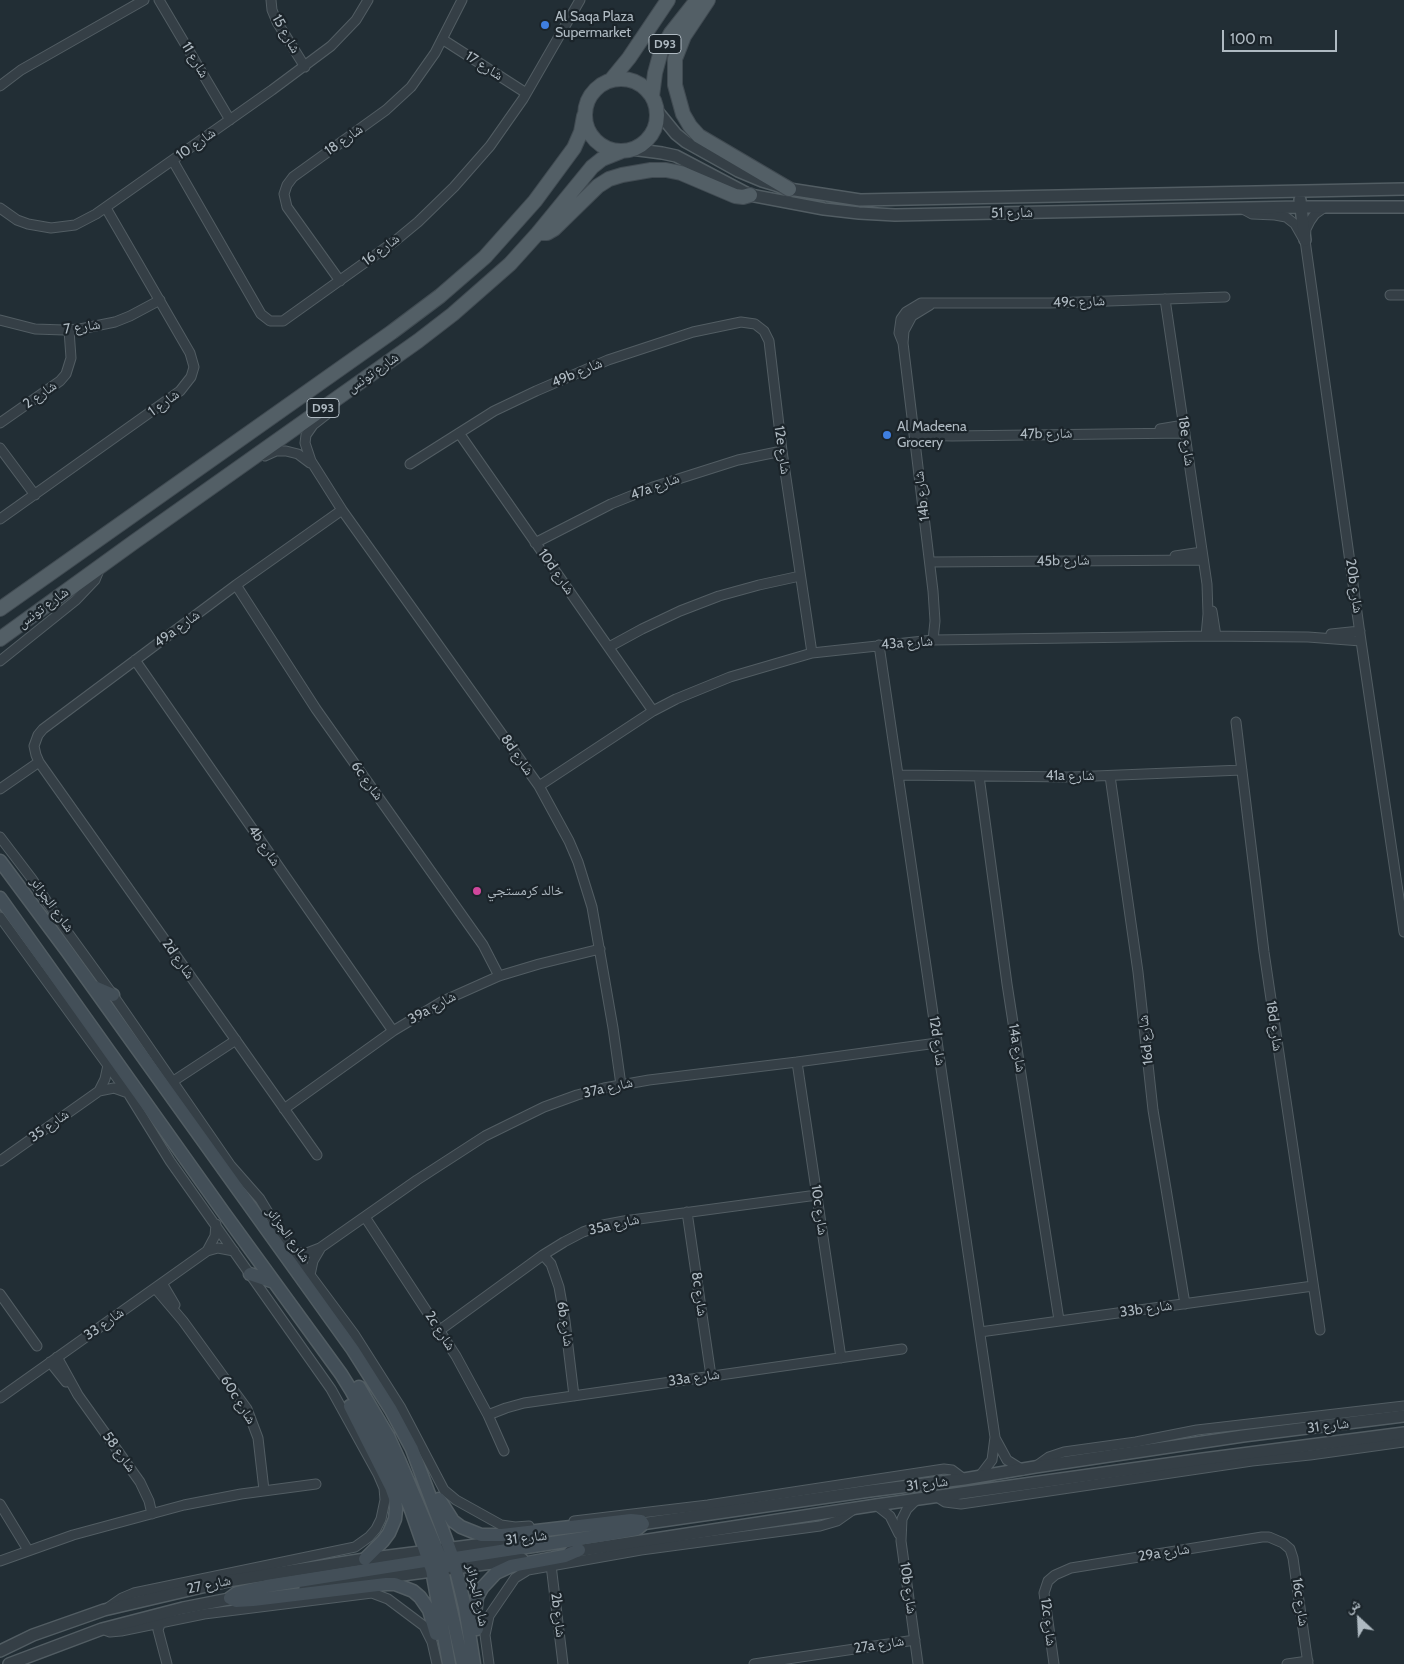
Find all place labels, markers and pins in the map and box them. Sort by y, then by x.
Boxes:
place label: Al Saqa Plaza Supermarket [555,9,634,41]
marker: Al Saqa Plaza Supermarket [539,19,551,31]
place label: Al Madeena Grocery [897,419,967,452]
marker: Al Madeena Grocery [881,429,893,441]
place label: خالد كرمستجي [487,883,563,899]
marker: خالد كرمستجي [471,885,483,897]

